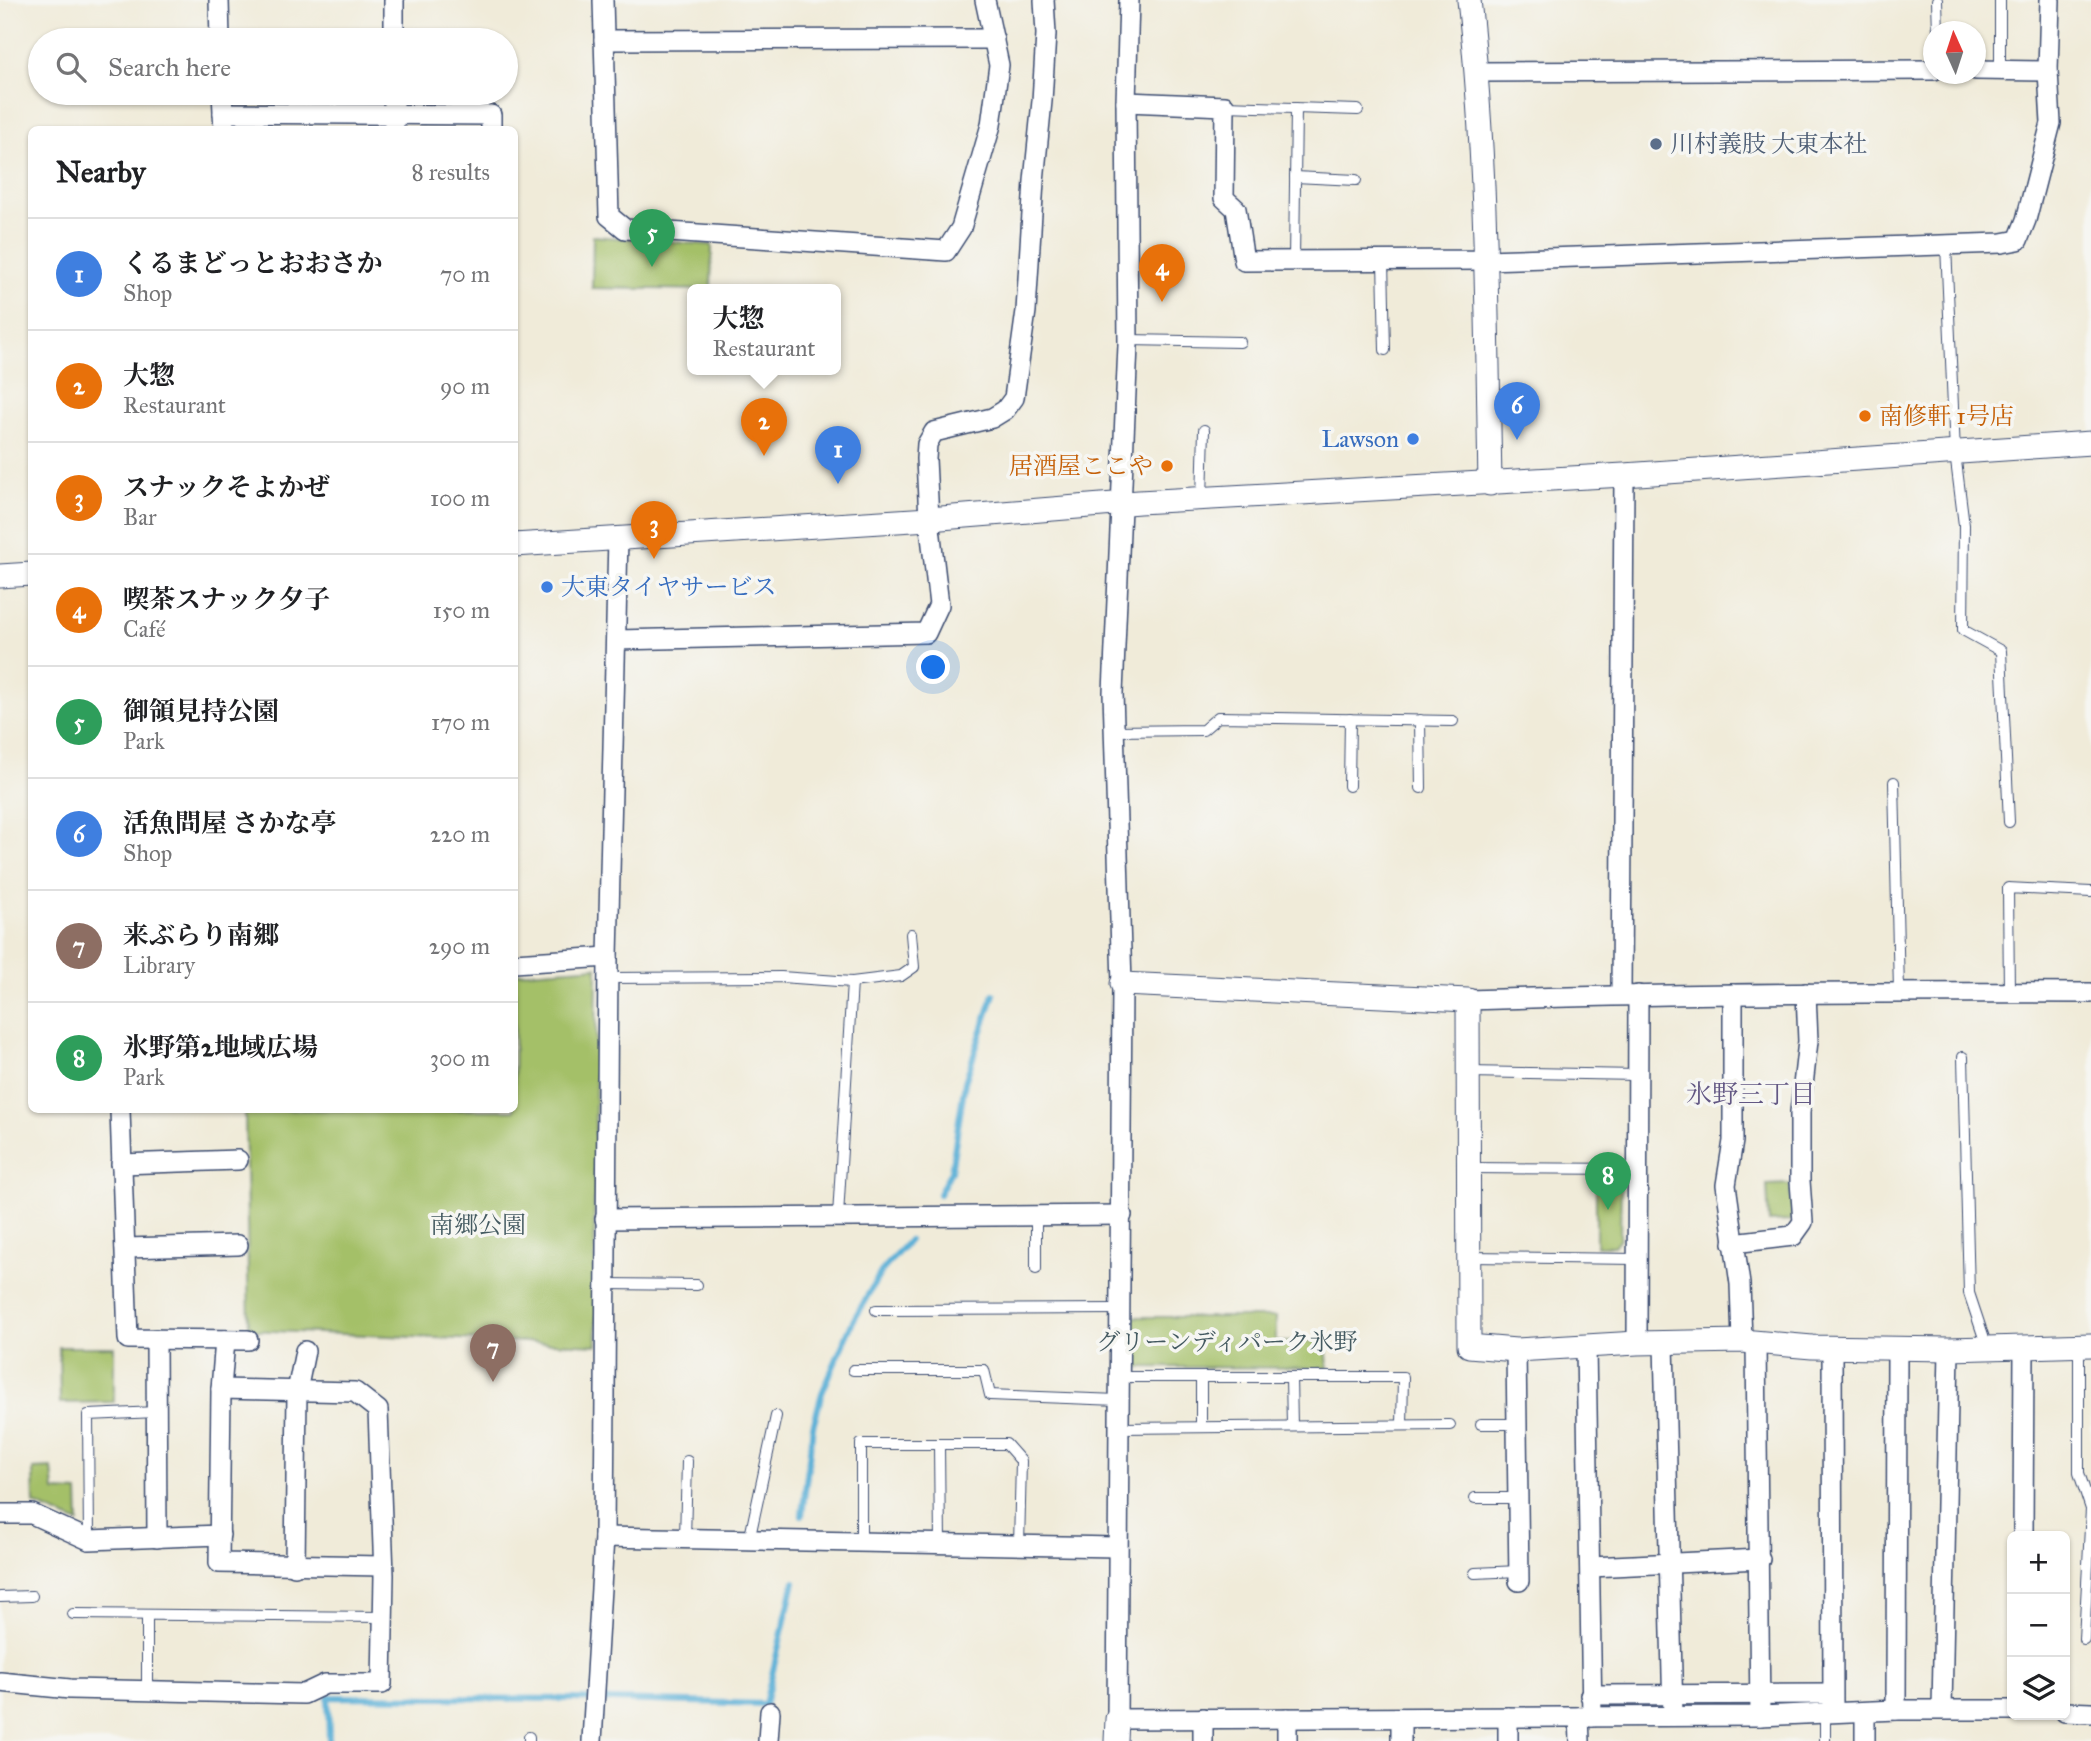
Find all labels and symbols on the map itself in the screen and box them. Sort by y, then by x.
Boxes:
north arrow [1923,21,1986,84]
place label: 川村義肢 大東本社 [1670,129,1867,159]
marker: 川村義肢 大東本社 [1648,136,1664,152]
pin: 5 [629,209,675,267]
pin: 4 [1139,244,1185,302]
pin: 6 [1494,382,1540,440]
pin: 2 [741,398,787,456]
place label: 南修軒 1号店 [1879,401,2014,431]
marker: 南修軒 1号店 [1857,408,1873,424]
place label: Lawson [1322,424,1399,454]
pin: 1 [815,426,861,484]
marker: Lawson [1405,431,1421,447]
place label: 居酒屋ここや [1009,451,1153,481]
marker: 居酒屋ここや [1159,458,1175,474]
pin: 3 [631,501,677,559]
place label: 大東タイヤサービス [561,572,777,602]
marker: 大東タイヤサービス [539,579,555,595]
your location [916,650,950,684]
district label: 氷野三丁目 [1686,1078,1816,1110]
pin: 8 [1585,1152,1631,1210]
park label: 南郷公園 [430,1210,526,1240]
pin: 7 [470,1324,516,1382]
park label: グリーンディパーク氷野 [1096,1327,1358,1357]

